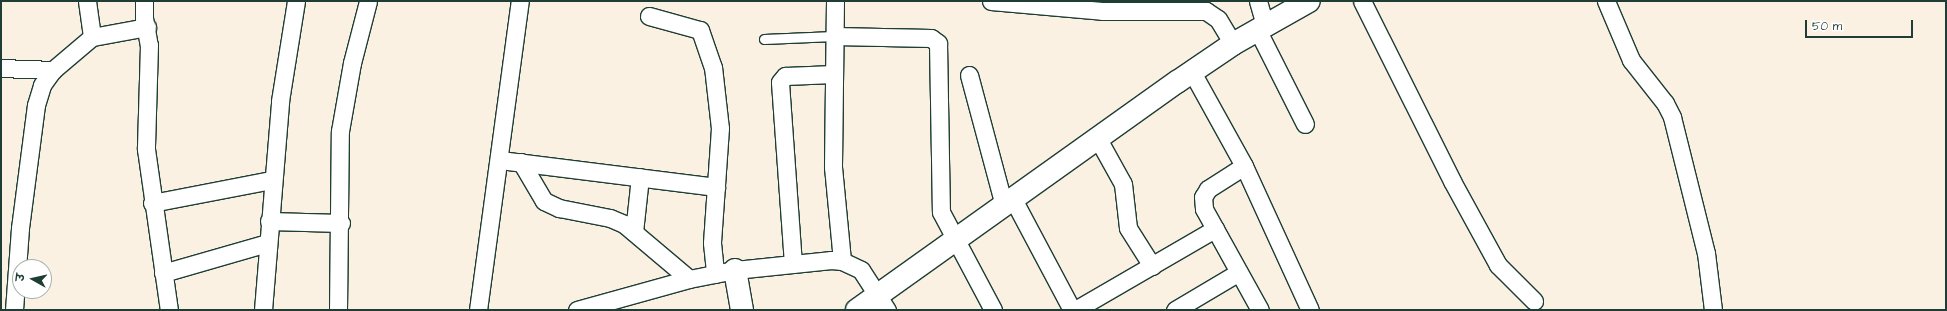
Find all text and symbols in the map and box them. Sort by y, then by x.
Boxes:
scale bar [1807,12,1915,38]
text: 50 m [1812,18,1842,35]
north arrow [12,259,52,299]
text: उ [13,273,29,282]

